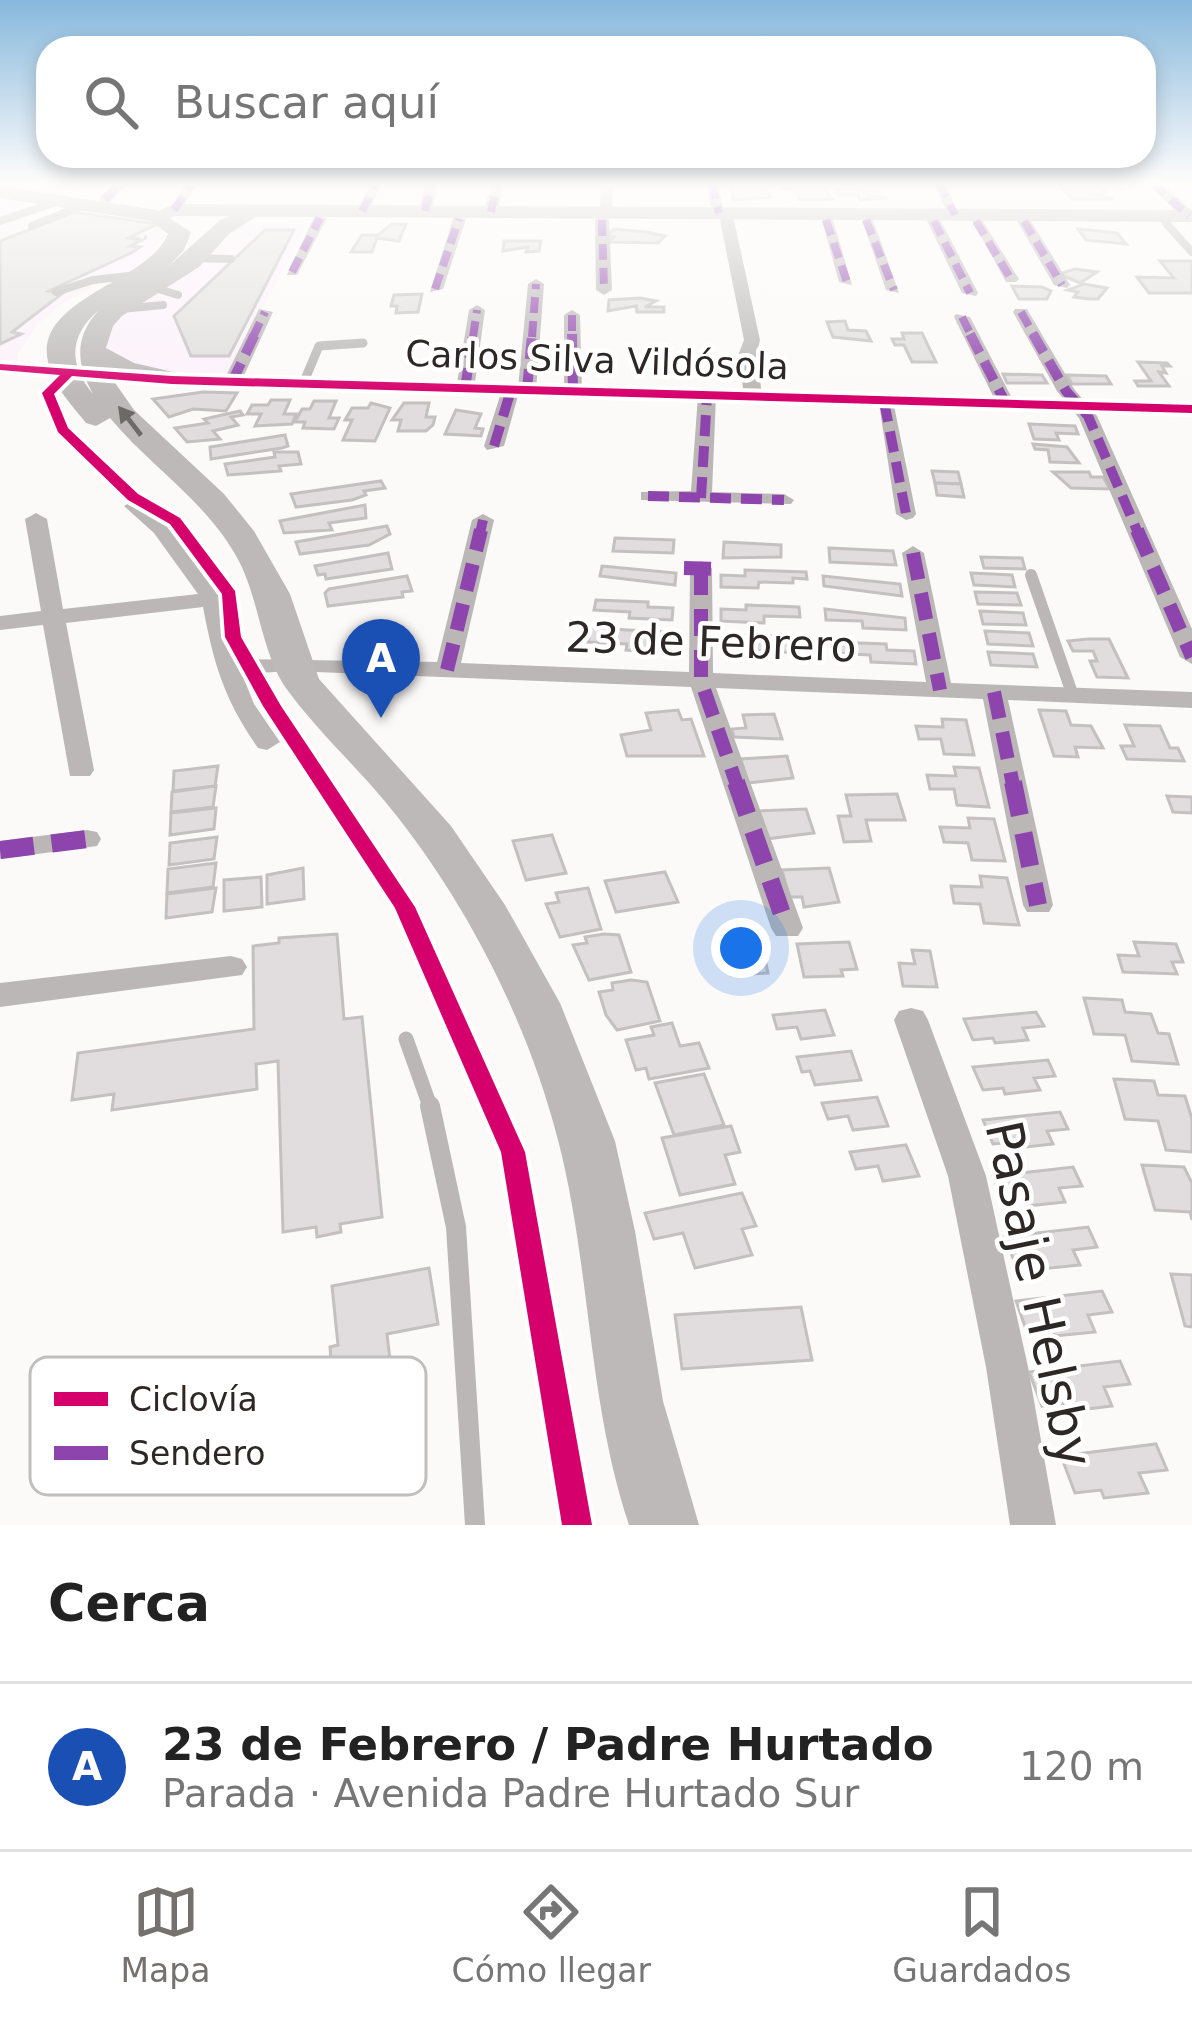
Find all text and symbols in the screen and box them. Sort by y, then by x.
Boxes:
search box [36,36,1156,168]
icon: search [78,69,144,135]
text: Buscar aquí [174,76,439,129]
street label: Carlos Silva Vildósola [405,333,789,387]
one-way arrow [118,406,143,437]
street label: 23 de Febrero [565,612,857,672]
pin: A [342,619,420,718]
your location [711,918,771,978]
street label: Pasaje Helsby [974,1116,1104,1472]
legend [30,1357,426,1495]
text: Ciclovía [129,1380,258,1419]
text: Sendero [129,1434,265,1473]
text: Cerca [48,1574,210,1633]
text: 23 de Febrero / Padre Hurtado [162,1718,934,1771]
text: A [72,1744,102,1789]
text: 120 m [1019,1744,1144,1789]
text: Parada · Avenida Padre Hurtado Sur [162,1771,859,1816]
tab: Mapa [121,1879,210,1990]
tab: Cómo llegar [452,1879,651,1990]
tab: Guardados [892,1879,1071,1990]

